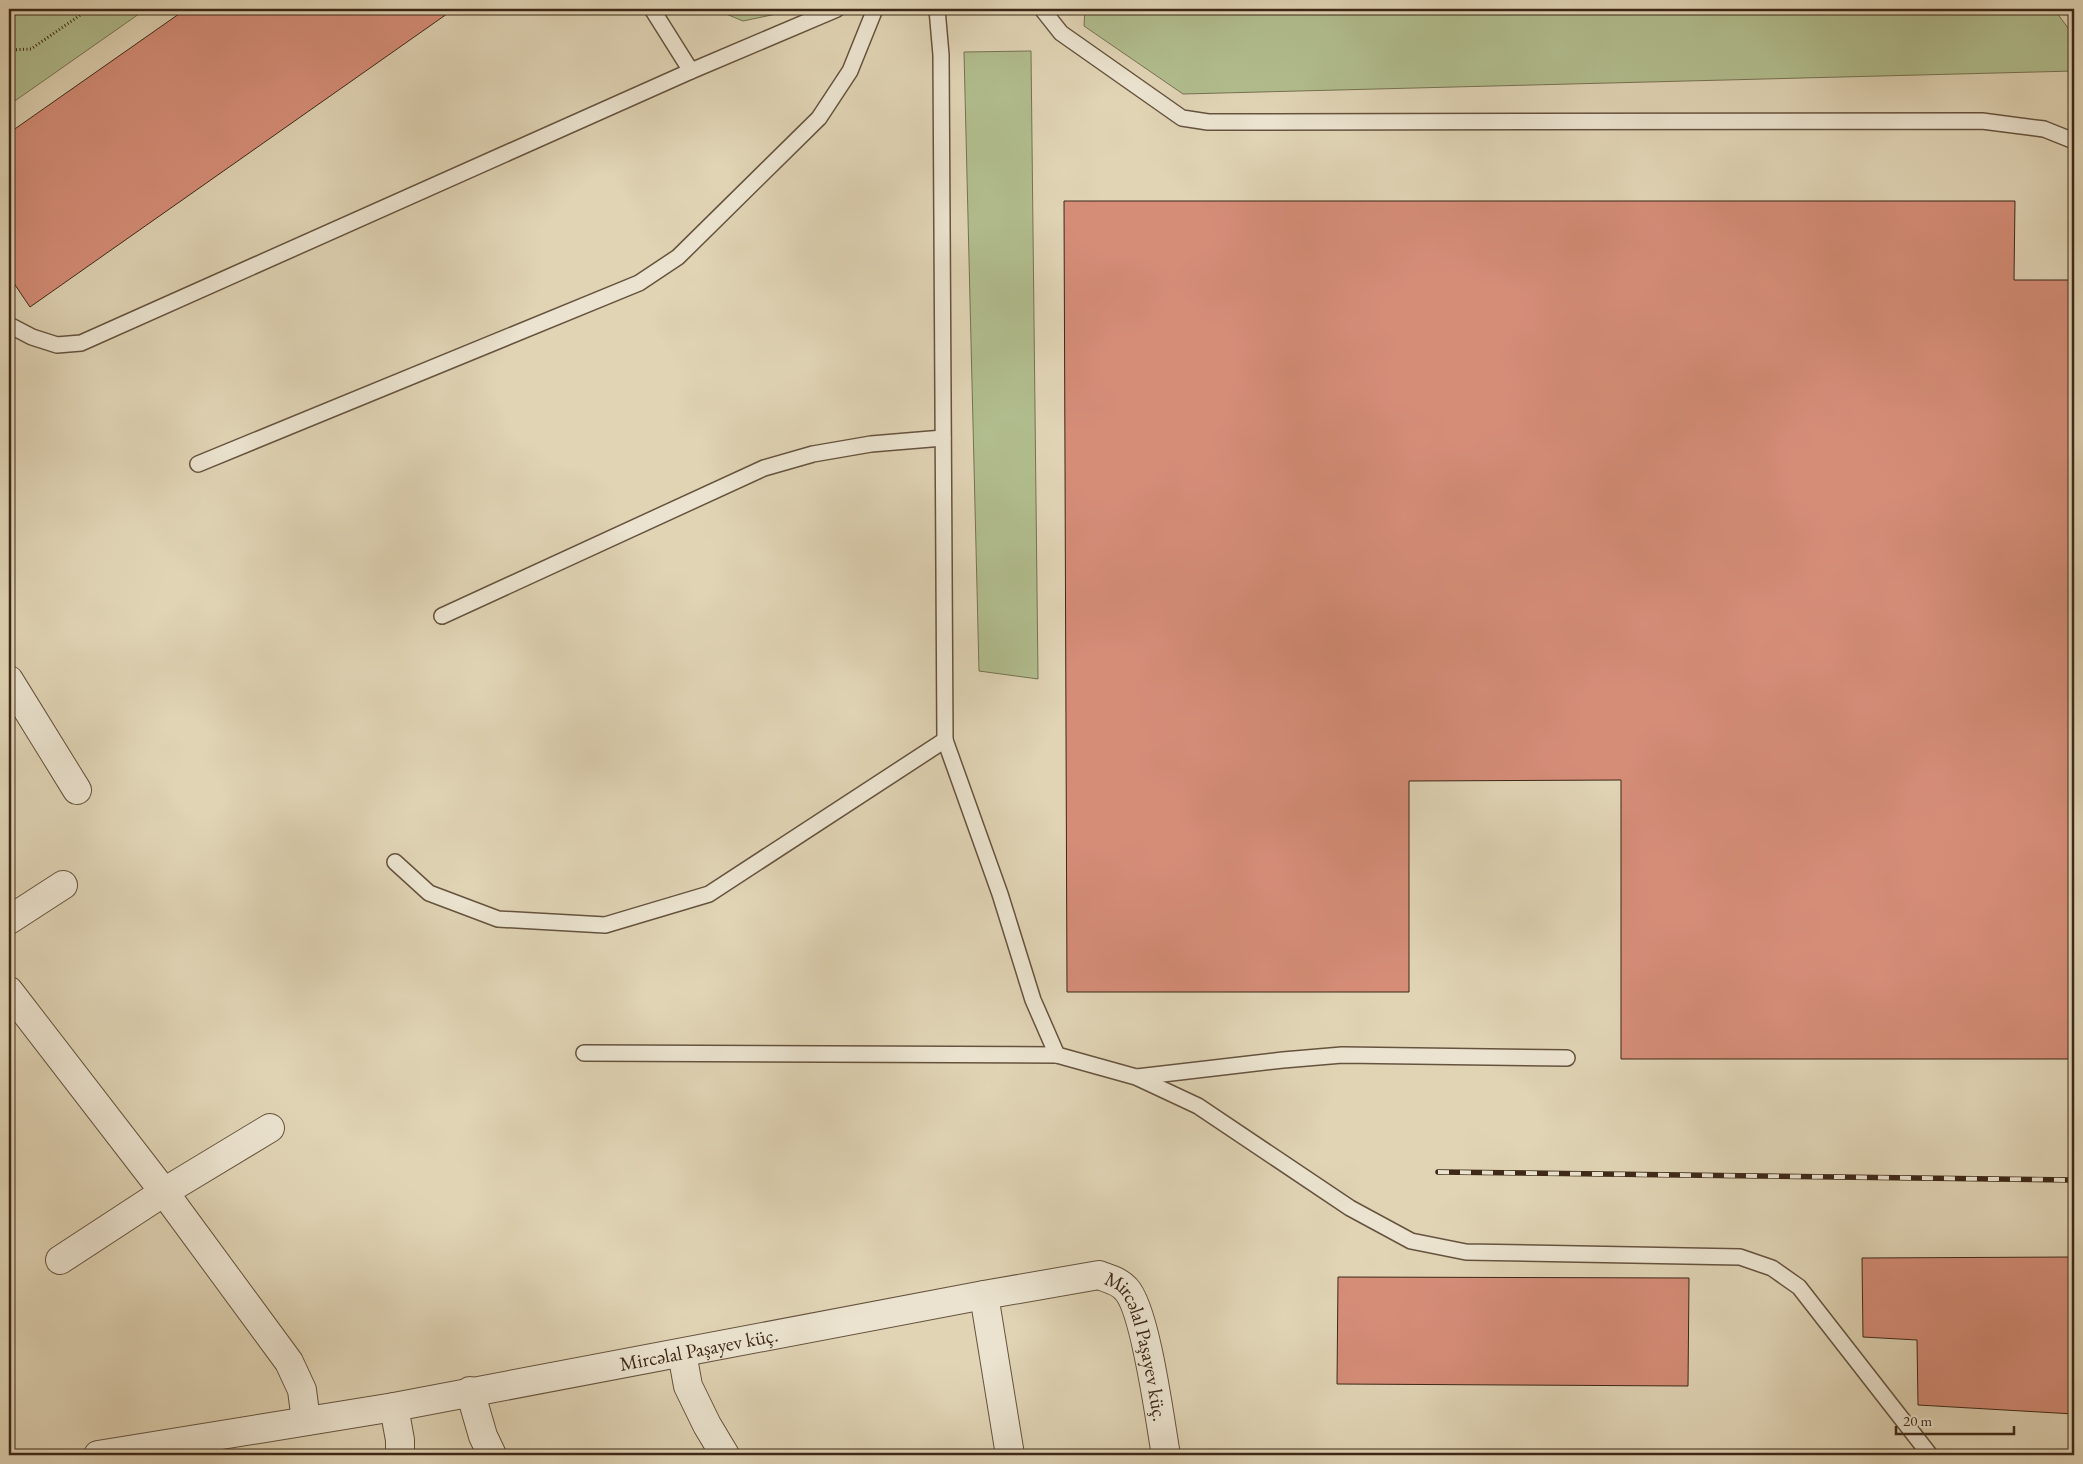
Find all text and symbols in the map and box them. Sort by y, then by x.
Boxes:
street label: Mircəlal Paşayev küç. [1101,1265,1173,1423]
street label: Mircəlal Paşayev küç. [617,1321,780,1377]
scale bar [1896,1404,2013,1436]
text: 20 m [1903,1411,1932,1430]

